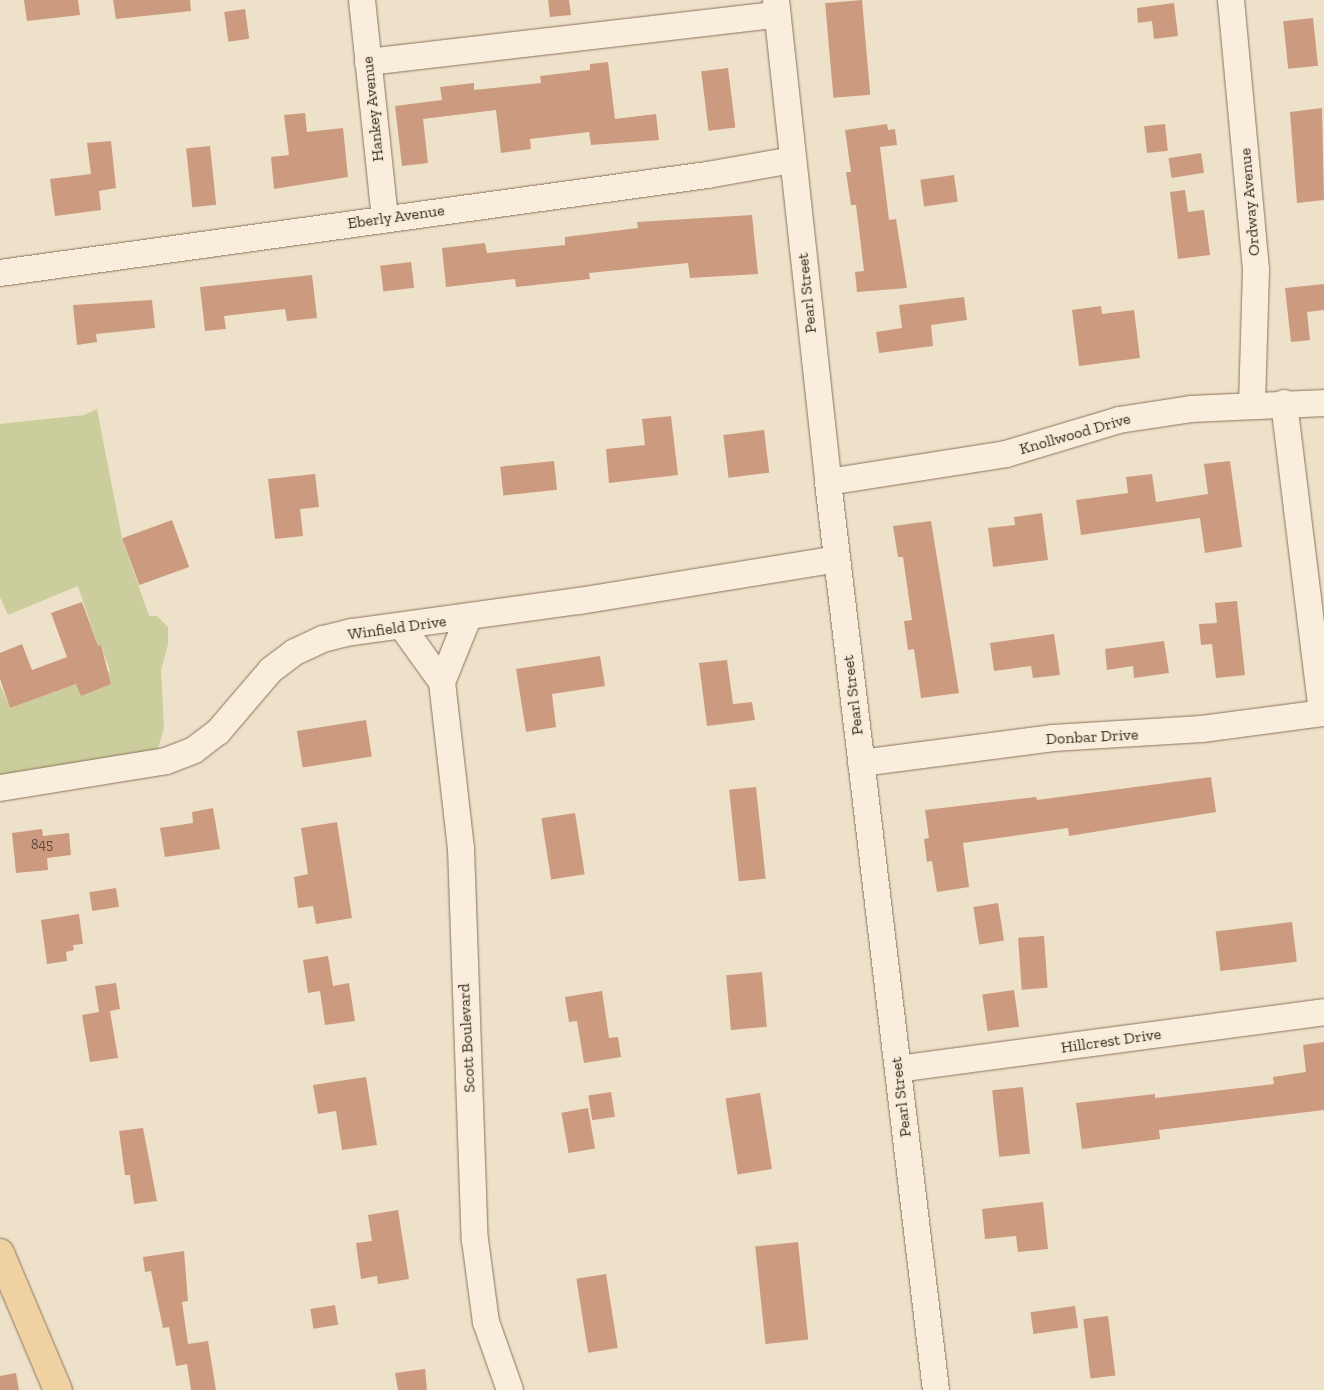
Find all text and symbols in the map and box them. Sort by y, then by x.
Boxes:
street label: Hankey Avenue [358,55,388,163]
street label: Ordway Avenue [1236,147,1264,257]
street label: Eberly Avenue [346,201,446,233]
street label: Pearl Street [793,252,821,334]
street label: Knollwood Drive [1017,409,1133,459]
street label: Winfield Drive [347,612,447,644]
street label: Pearl Street [839,654,867,736]
street label: Donbar Drive [1045,725,1139,749]
house number: 845 [31,837,53,853]
street label: Scott Boulevard [455,983,479,1093]
street label: Hillcrest Drive [1060,1024,1162,1058]
street label: Pearl Street [887,1056,915,1138]

